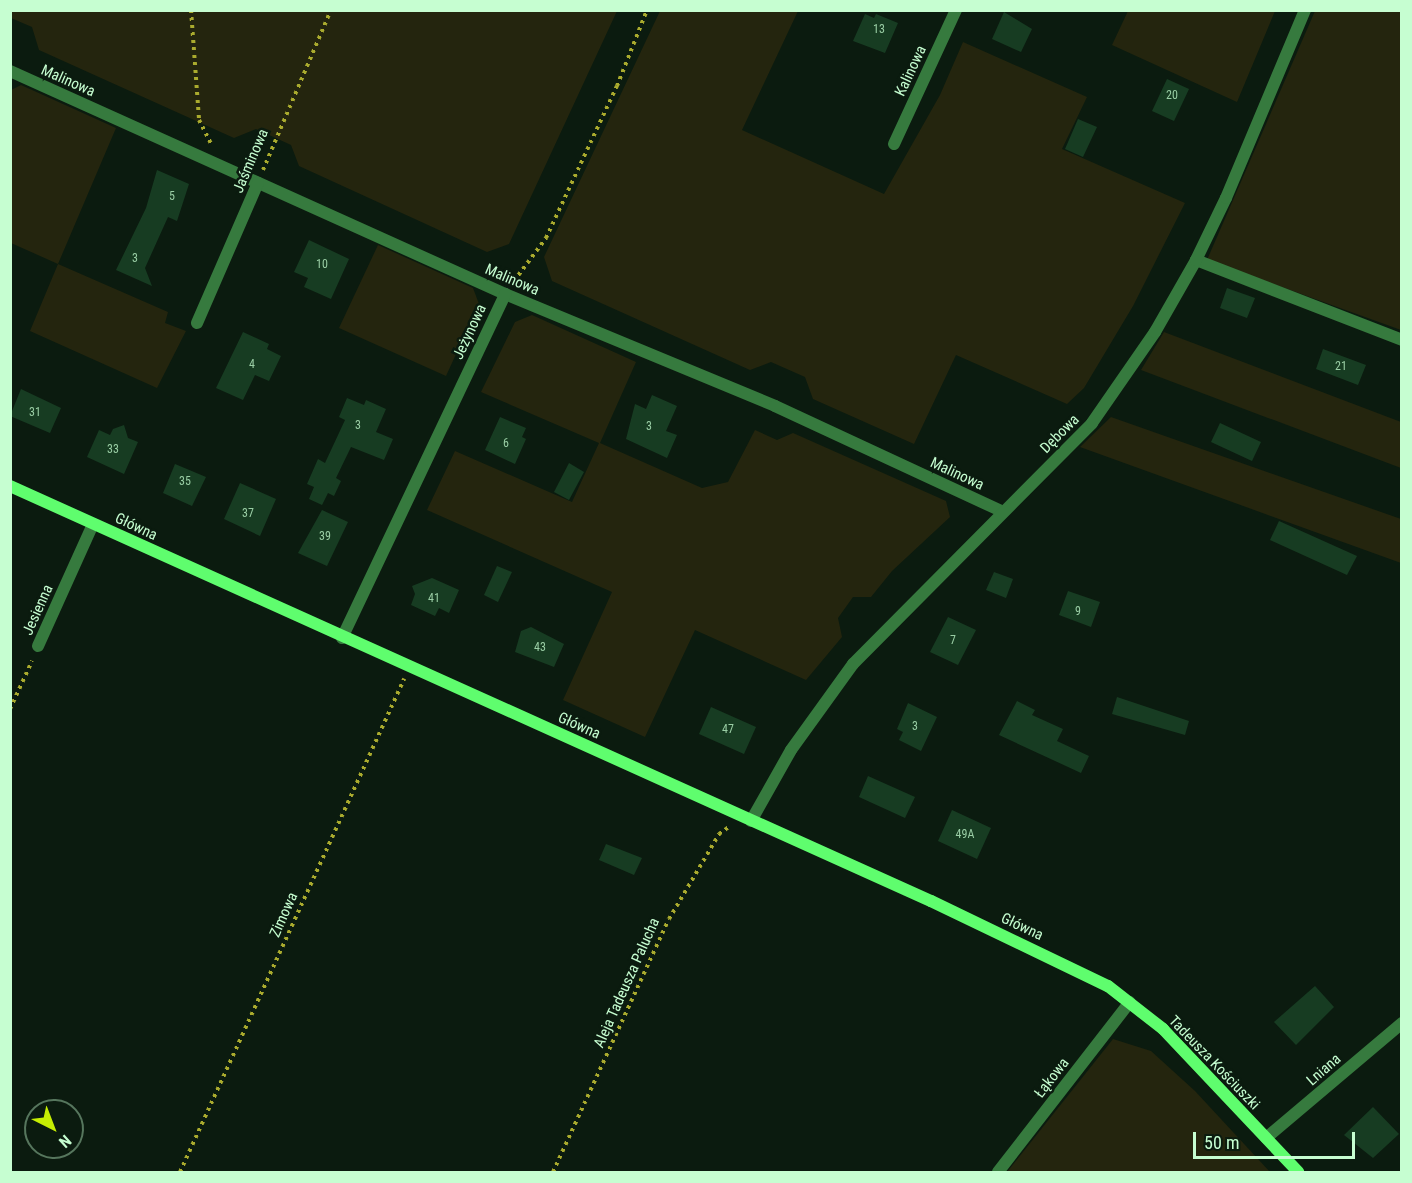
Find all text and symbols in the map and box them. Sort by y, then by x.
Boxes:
house number: 13 [873,23,885,37]
street label: Kalinowa [891,43,931,99]
street label: Malinowa [38,61,98,101]
house number: 20 [1166,89,1178,103]
street label: Jaśminowa [229,126,273,196]
house number: 5 [169,190,175,204]
house number: 3 [132,252,138,266]
house number: 10 [316,258,328,272]
street label: Malinowa [482,261,542,299]
street label: Jeżynowa [449,302,491,362]
house number: 4 [249,358,255,372]
house number: 21 [1335,360,1347,374]
house number: 31 [29,406,41,420]
street label: Dębowa [1037,411,1083,457]
house number: 3 [355,419,361,433]
house number: 3 [646,420,652,434]
house number: 6 [503,437,509,451]
house number: 33 [107,443,119,457]
street label: Malinowa [927,454,987,494]
house number: 35 [179,475,191,489]
house number: 37 [242,507,254,521]
street label: Główna [112,509,160,545]
house number: 39 [319,530,331,544]
street label: Jesienna [19,582,57,638]
house number: 41 [428,592,440,606]
house number: 9 [1075,605,1081,619]
house number: 7 [950,634,956,648]
house number: 43 [534,641,546,655]
street label: Główna [555,709,603,743]
house number: 3 [912,720,918,734]
house number: 47 [722,723,734,737]
house number: 49A [956,828,974,842]
street label: Zimowa [266,890,302,940]
street label: Główna [998,909,1046,945]
street label: Aleja Tadeusza Palucha [590,915,664,1051]
street label: Tadeusza Kościuszki [1165,1012,1263,1114]
street label: Lniana [1303,1050,1345,1090]
street label: Łąkowa [1031,1055,1073,1101]
north arrow [24,1099,84,1159]
scale bar [1196,1120,1358,1158]
text: N [55,1131,75,1152]
text: 50 m [1204,1132,1239,1153]

